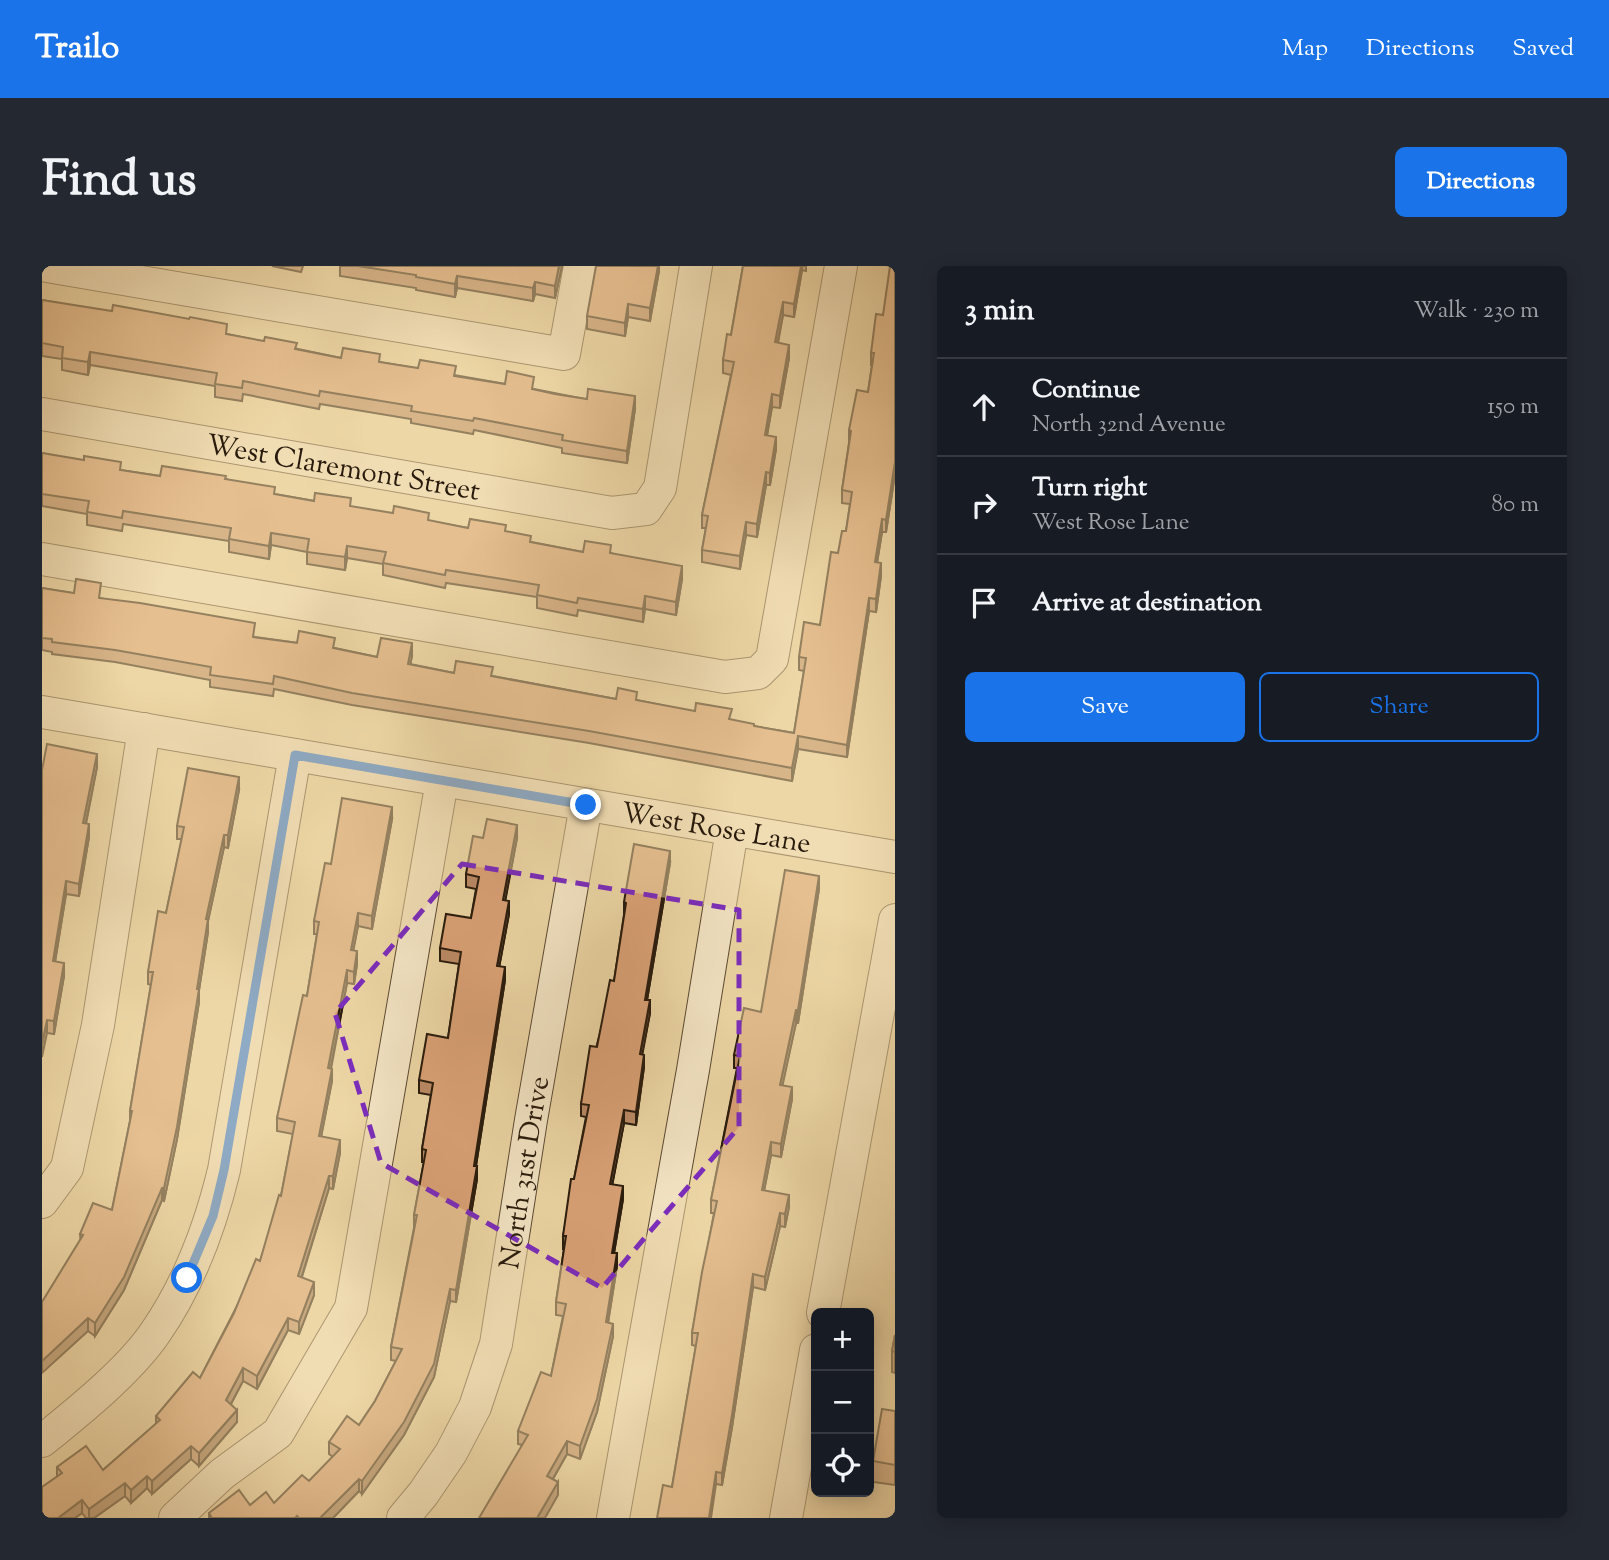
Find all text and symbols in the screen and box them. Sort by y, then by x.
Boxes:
text: Trailo [35,25,119,73]
text: Map [1282,32,1328,66]
text: Directions [1366,32,1474,66]
text: Saved [1512,32,1574,66]
text: Find us [42,147,196,217]
button: Directions [1395,147,1567,217]
text: 3 min [965,290,1035,333]
text: Walk · 230 m [1413,295,1539,328]
text: Continue [1032,372,1140,409]
icon: ahead [965,388,1003,426]
text: 150 m [1487,391,1539,424]
text: North 32nd Avenue [1032,409,1226,442]
street label: West Claremont Street [203,426,483,513]
text: Turn right [1032,470,1147,507]
icon: right [965,486,1003,524]
text: 80 m [1491,489,1539,522]
text: West Rose Lane [1032,507,1189,540]
icon: arrive [965,584,1003,622]
text: Arrive at destination [1032,585,1262,622]
button: Save [965,672,1245,742]
button: Share [1259,672,1539,742]
route end [570,789,601,820]
street label: West Rose Lane [618,794,814,865]
street label: North 31st Drive [491,1073,561,1272]
route start [171,1262,202,1293]
map controls [811,1308,874,1497]
button: + [811,1308,874,1371]
button: − [811,1371,874,1434]
button: locate [811,1434,874,1497]

